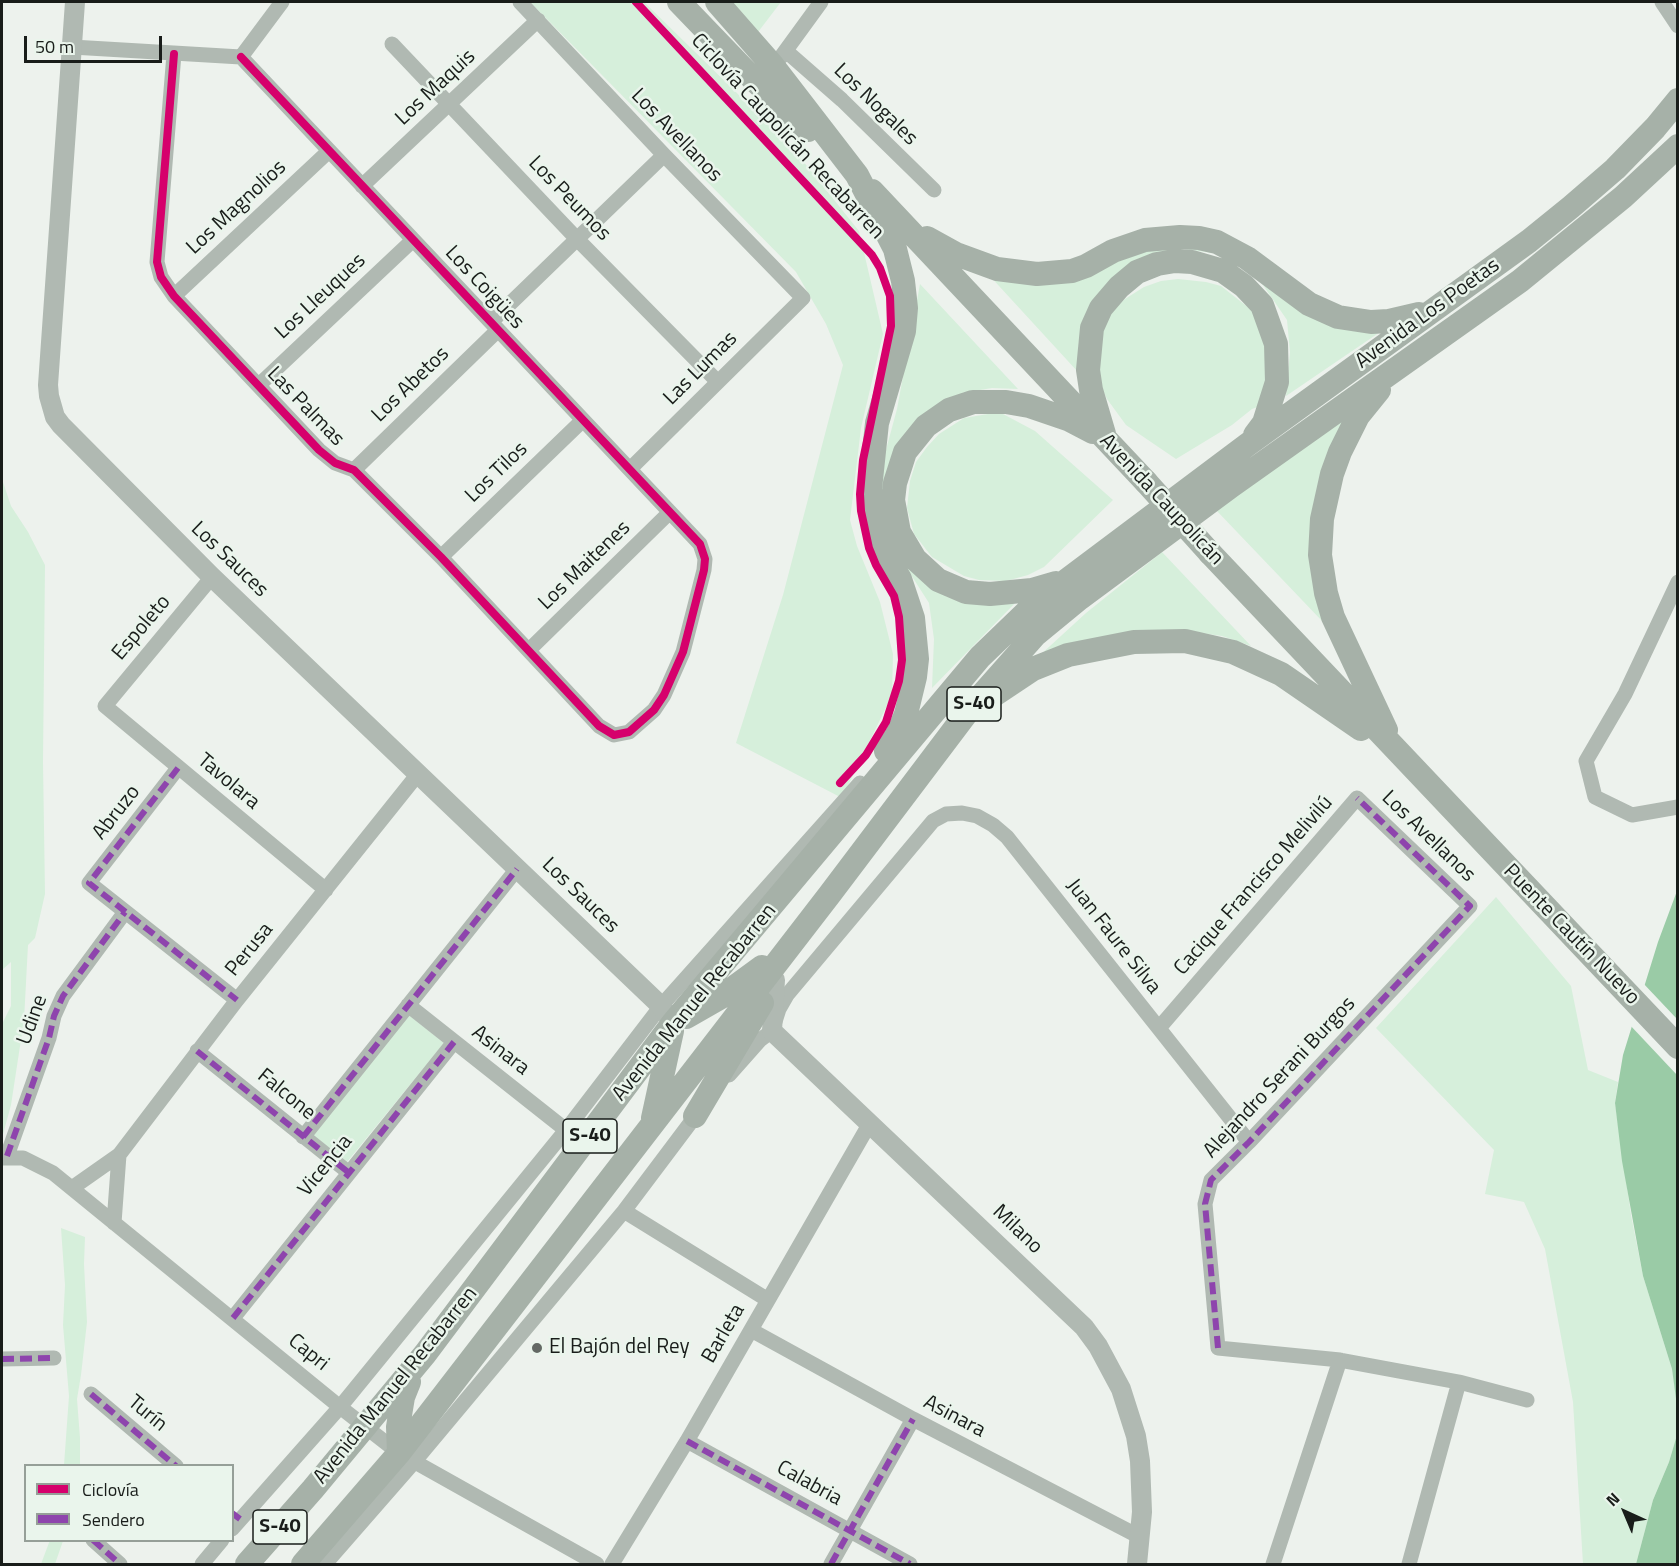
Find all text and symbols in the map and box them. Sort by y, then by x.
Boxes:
scale bar [27,24,165,62]
street label: Ciclovía Caupolicán Recabarren [685,29,889,245]
text: 50 m [35,33,74,60]
street label: Los Maquis [391,45,481,131]
street label: Los Nogales [828,59,922,151]
street label: Los Avellanos [625,84,727,188]
street label: Los Peumos [522,151,616,247]
street label: Los Magnolios [182,155,292,261]
street label: Los Coigües [439,241,529,335]
street label: Los Lleuques [270,249,372,345]
street label: Avenida Los Poetas [1351,253,1505,375]
street label: Las Lumas [659,327,743,411]
street label: Los Abetos [367,342,455,428]
street label: Las Palmas [261,362,349,452]
street label: Avenida Caupolicán [1094,429,1228,571]
street label: Los Tilos [461,437,533,509]
street label: Los Maitenes [534,516,636,616]
street label: Los Sauces [185,517,273,603]
street label: Espoleto [107,590,177,666]
road number: S-40 [947,687,1001,721]
street label: Tavolara [192,749,264,815]
street label: Abruzo [88,781,146,845]
street label: Los Avellanos [1376,786,1480,888]
street label: Cacique Francisco Melivilú [1169,791,1339,981]
street label: Los Sauces [536,853,624,939]
street label: Puente Cautín Nuevo [1497,859,1645,1011]
street label: Juan Faure Silva [1060,874,1166,1000]
street label: Avenida Manuel Recabarren [608,899,782,1107]
street label: Perusa [221,918,279,982]
street label: Udine [12,992,54,1048]
street label: Alejandro Serani Burgos [1199,992,1361,1164]
street label: Asinara [466,1021,534,1081]
street label: Falcone [252,1064,320,1126]
road number: S-40 [563,1119,617,1153]
street label: Vicencia [294,1130,358,1202]
street label: Milano [987,1200,1047,1260]
street label: Avenida Manuel Recabarren [309,1282,483,1490]
street label: Barleta [697,1300,751,1368]
street label: Capri [283,1329,333,1377]
place label: El Bajón del Rey [549,1335,690,1361]
marker: El Bajón del Rey [530,1341,544,1355]
street label: Turín [122,1390,172,1438]
street label: Asinara [919,1390,989,1444]
street label: Calabria [772,1456,846,1512]
legend [24,1464,234,1542]
text: Ciclovía [82,1476,139,1503]
north arrow [1595,1482,1655,1542]
text: N [1600,1487,1625,1512]
text: Sendero [82,1506,145,1533]
road number: S-40 [253,1510,307,1544]

